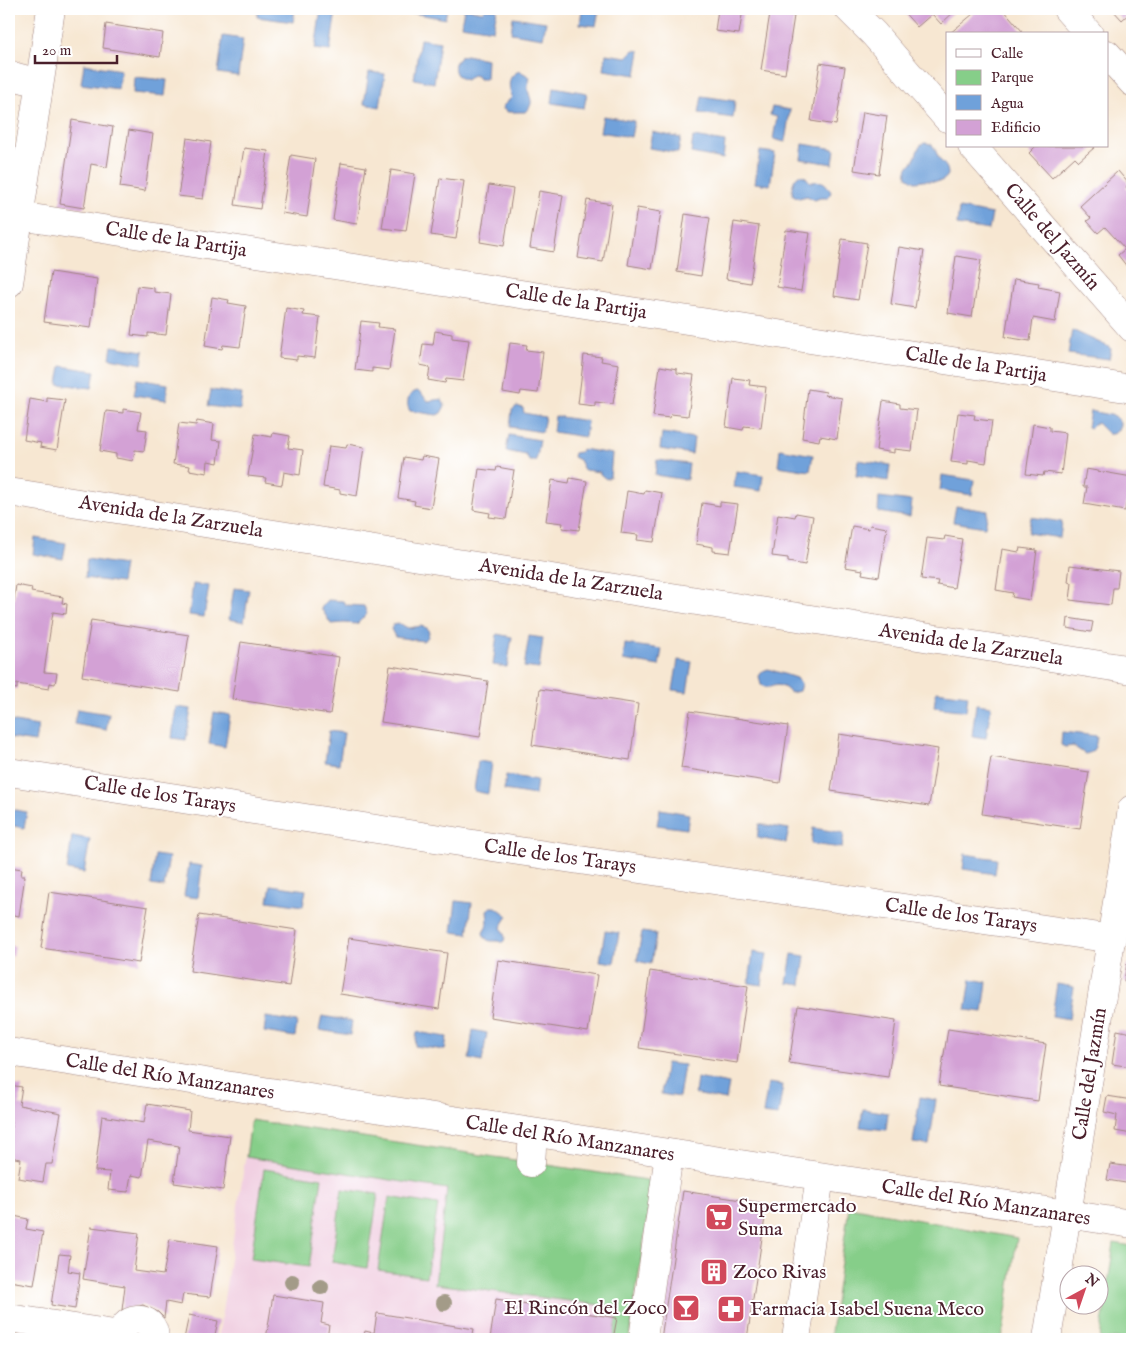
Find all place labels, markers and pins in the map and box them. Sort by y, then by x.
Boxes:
place label: Supermercado Suma [738,1194,857,1242]
supermarket icon: Supermercado Suma [704,1202,734,1232]
building icon: Zoco Rivas [699,1257,729,1287]
place label: Zoco Rivas [733,1260,826,1285]
bar icon: El Rincón del Zoco [671,1293,701,1323]
pharmacy icon: Farmacia Isabel Suena Meco [716,1294,746,1324]
place label: El Rincón del Zoco [504,1296,667,1321]
place label: Farmacia Isabel Suena Meco [750,1297,984,1322]

